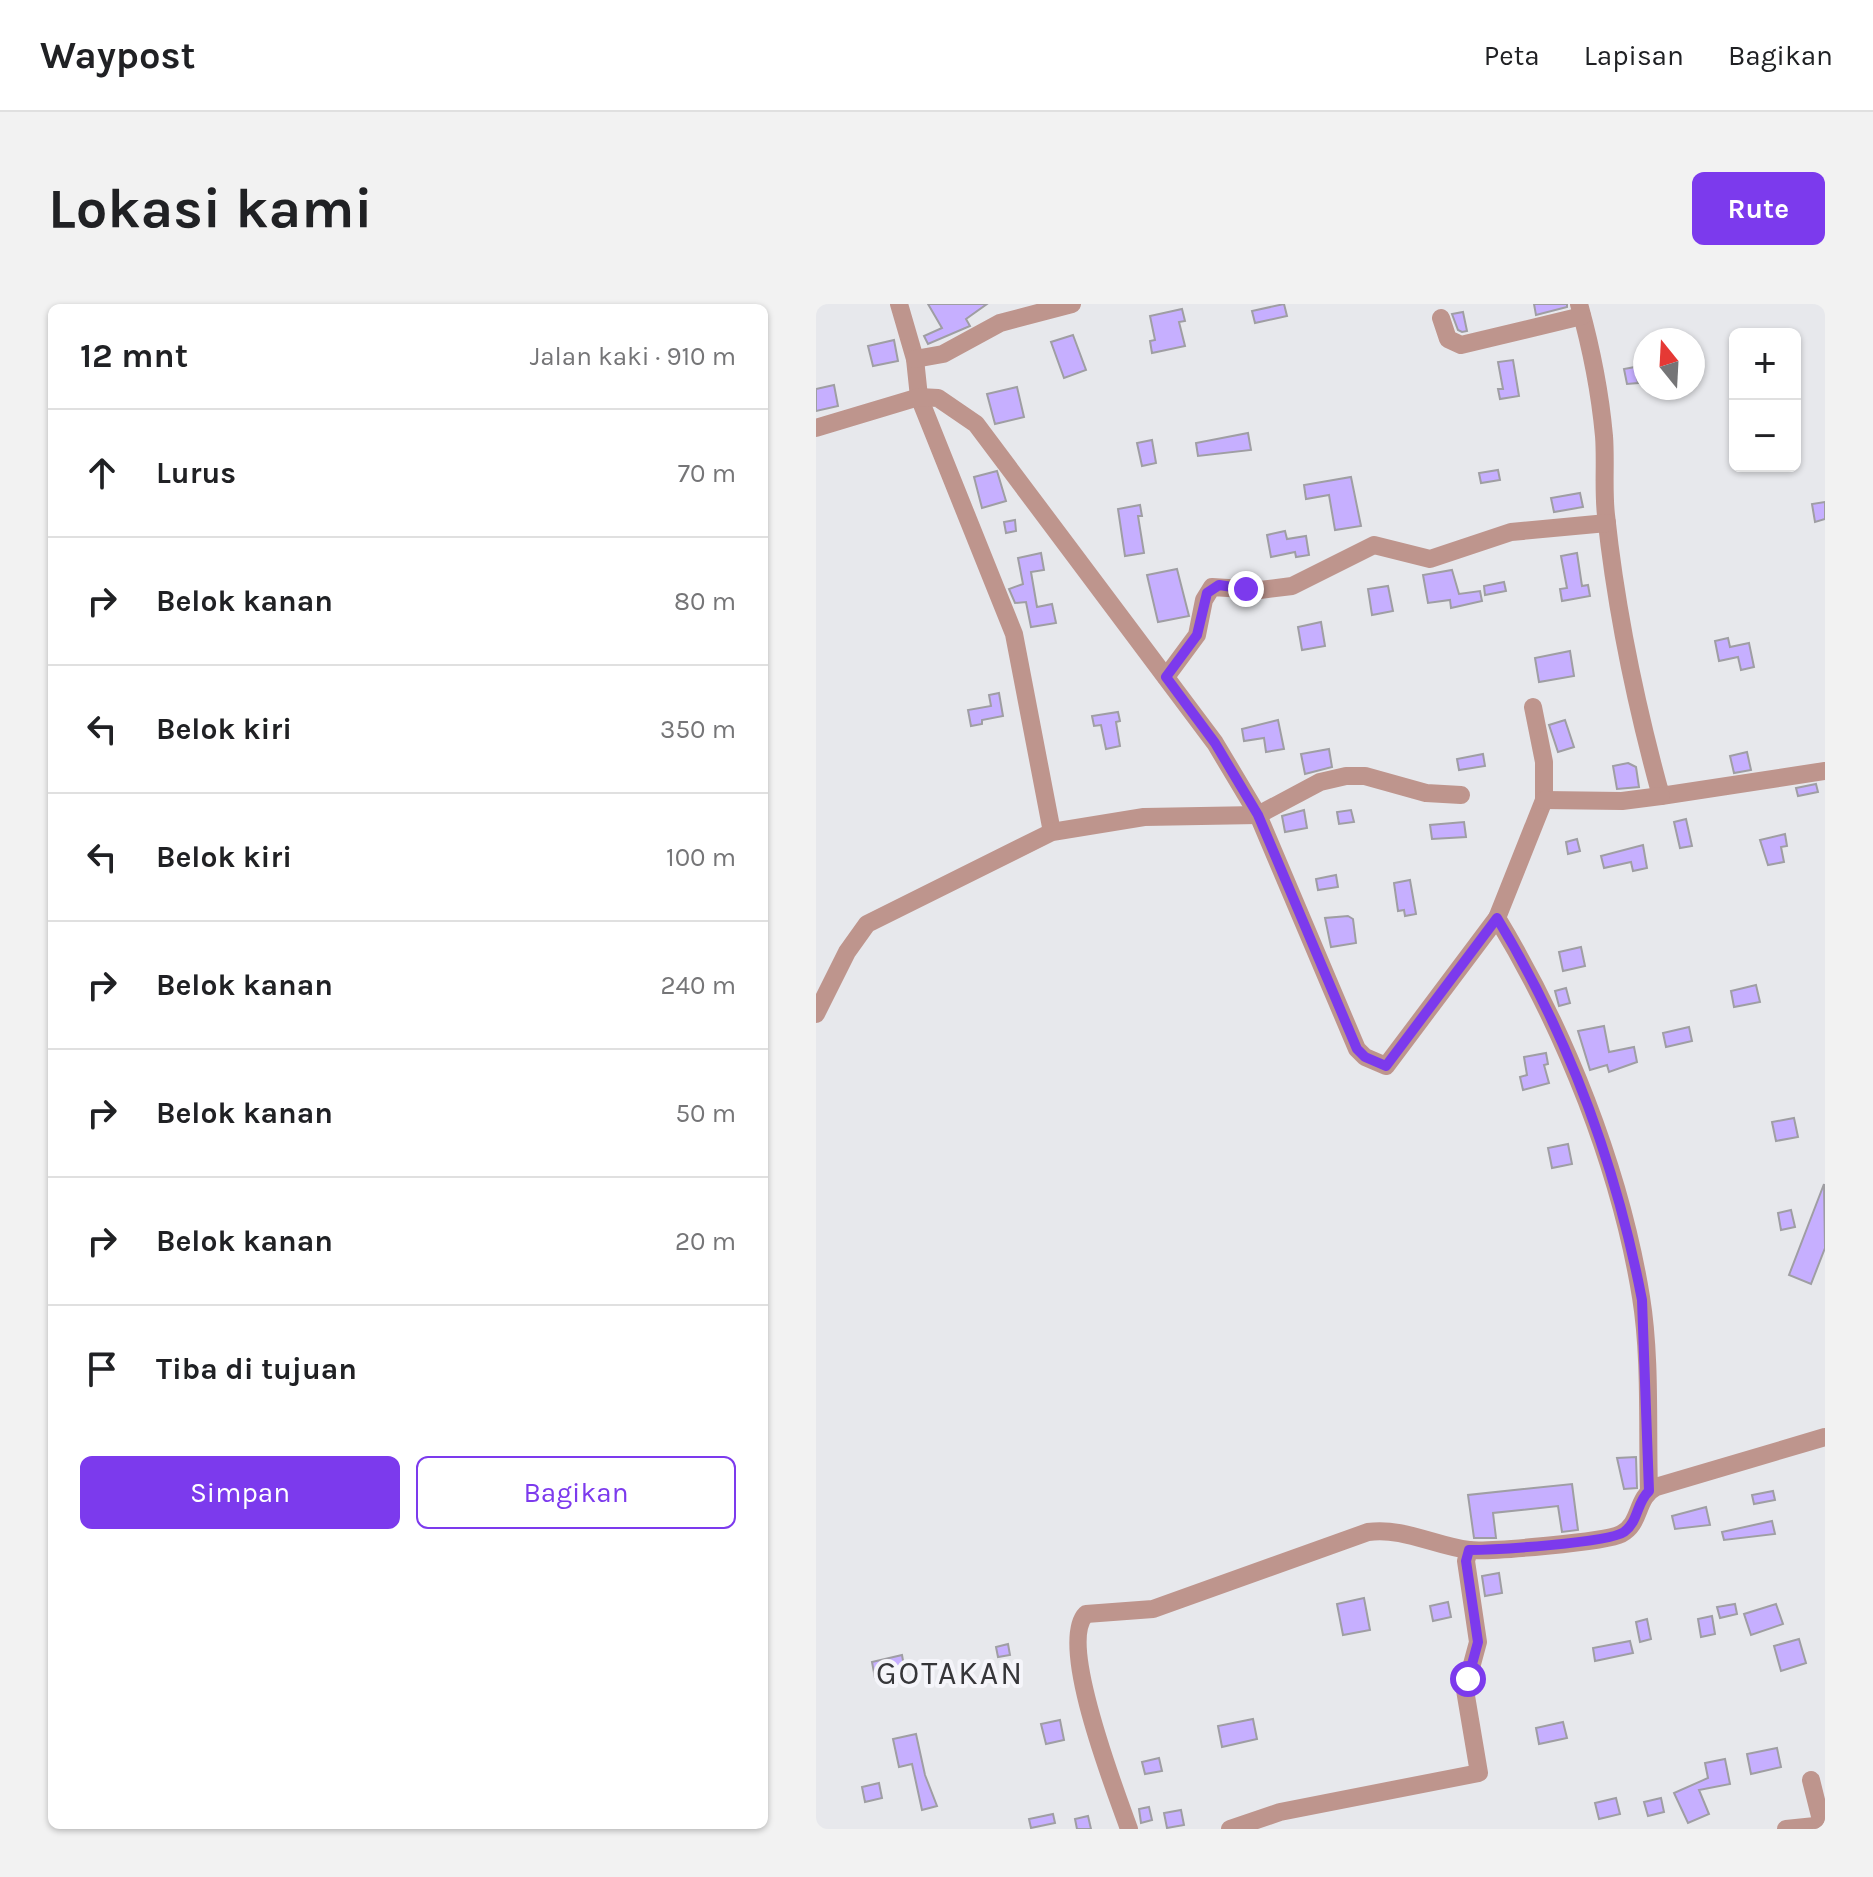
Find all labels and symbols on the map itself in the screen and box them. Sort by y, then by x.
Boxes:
north arrow [1633,328,1705,400]
route end [1228,571,1264,607]
district label: GOTAKAN [876,1655,1024,1692]
route start [1450,1661,1486,1697]

